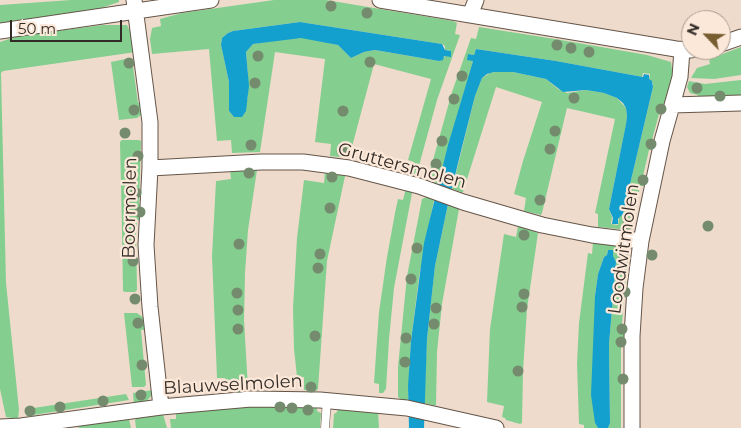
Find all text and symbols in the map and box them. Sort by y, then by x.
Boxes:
scale bar [12,10,125,42]
north arrow [681,10,731,60]
text: 50 m [18,19,56,38]
text: N [683,20,704,38]
street label: Gruttersmolen [335,138,469,194]
street label: Boormolen [118,157,142,259]
street label: Loodwitmolen [604,182,644,316]
street label: Blauwselmolen [163,371,303,399]

